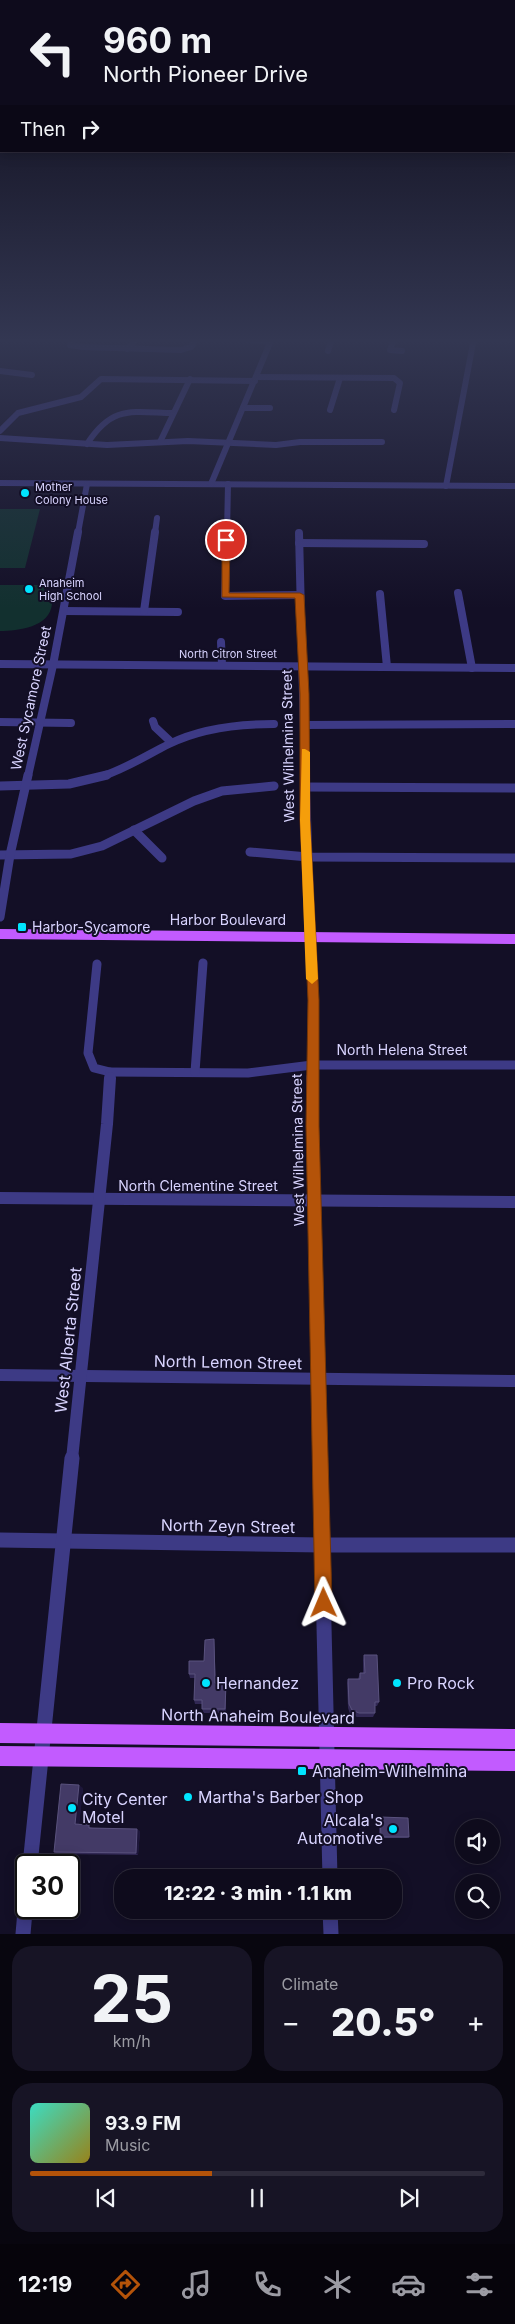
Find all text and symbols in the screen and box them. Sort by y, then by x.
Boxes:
text: 960 m [103,19,212,61]
icon: left [20,20,85,85]
text: North Pioneer Drive [103,61,308,87]
icon: right [76,115,104,143]
text: Then [20,118,66,141]
place label: Mother Colony House [35,480,108,507]
marker: Mother Colony House [19,487,31,499]
pin [205,519,247,561]
icon: arrive [212,526,240,554]
place label: Anaheim High School [39,576,102,603]
marker: Anaheim High School [23,583,35,595]
street label: West Sycamore Street [7,624,54,772]
street label: North Citron Street [179,647,277,661]
street label: West Wilhelmina Street [278,669,297,823]
street label: Harbor Boulevard [170,911,286,928]
place label: Harbor-Sycamore [32,918,150,935]
marker: Harbor-Sycamore [16,921,28,933]
street label: North Helena Street [337,1041,468,1058]
street label: West Wilhelmina Street [288,1073,307,1227]
street label: North Clementine Street [118,1177,278,1194]
street label: West Alberta Street [50,1266,86,1414]
street label: North Lemon Street [154,1351,302,1373]
street label: North Zeyn Street [161,1515,295,1537]
position arrow [297,1576,349,1628]
place label: Hernandez [216,1673,299,1693]
place label: Pro Rock [407,1673,475,1693]
marker: Hernandez [200,1677,212,1689]
marker: Pro Rock [391,1677,403,1689]
street label: North Anaheim Boulevard [161,1704,355,1728]
place label: Anaheim-Wilhelmina [312,1761,467,1781]
marker: Anaheim-Wilhelmina [296,1765,308,1777]
place label: Martha's Barber Shop [198,1787,364,1807]
place label: City Center Motel [82,1789,168,1827]
marker: Martha's Barber Shop [182,1791,194,1803]
marker: City Center Motel [66,1802,78,1814]
place label: Alcala's Automotive [297,1810,383,1848]
map controls [455,1819,500,1919]
button: sound [455,1819,500,1864]
marker: Alcala's Automotive [387,1823,399,1835]
speed limit sign: 30 [15,1854,80,1919]
button: search [455,1874,500,1919]
text: 12:22 · 3 min · 1.1 km [164,1882,352,1905]
text: 25 [91,1959,173,2038]
text: Climate [282,1974,338,1994]
text: 20.5° [331,1999,436,2045]
text: − [282,2005,300,2039]
text: + [466,2005,485,2039]
text: km/h [113,2031,151,2051]
text: 93.9 FM [105,2112,181,2135]
text: Music [105,2135,150,2155]
icon: previous [92,2184,120,2212]
icon: pause [243,2184,271,2212]
icon: next [395,2184,423,2212]
icon: directions [108,2267,143,2302]
icon: music [179,2267,214,2302]
icon: phone [250,2267,285,2302]
icon: climate [320,2267,355,2302]
icon: car [391,2267,426,2302]
icon: filters [462,2267,497,2302]
text: 12:19 [18,2271,72,2297]

